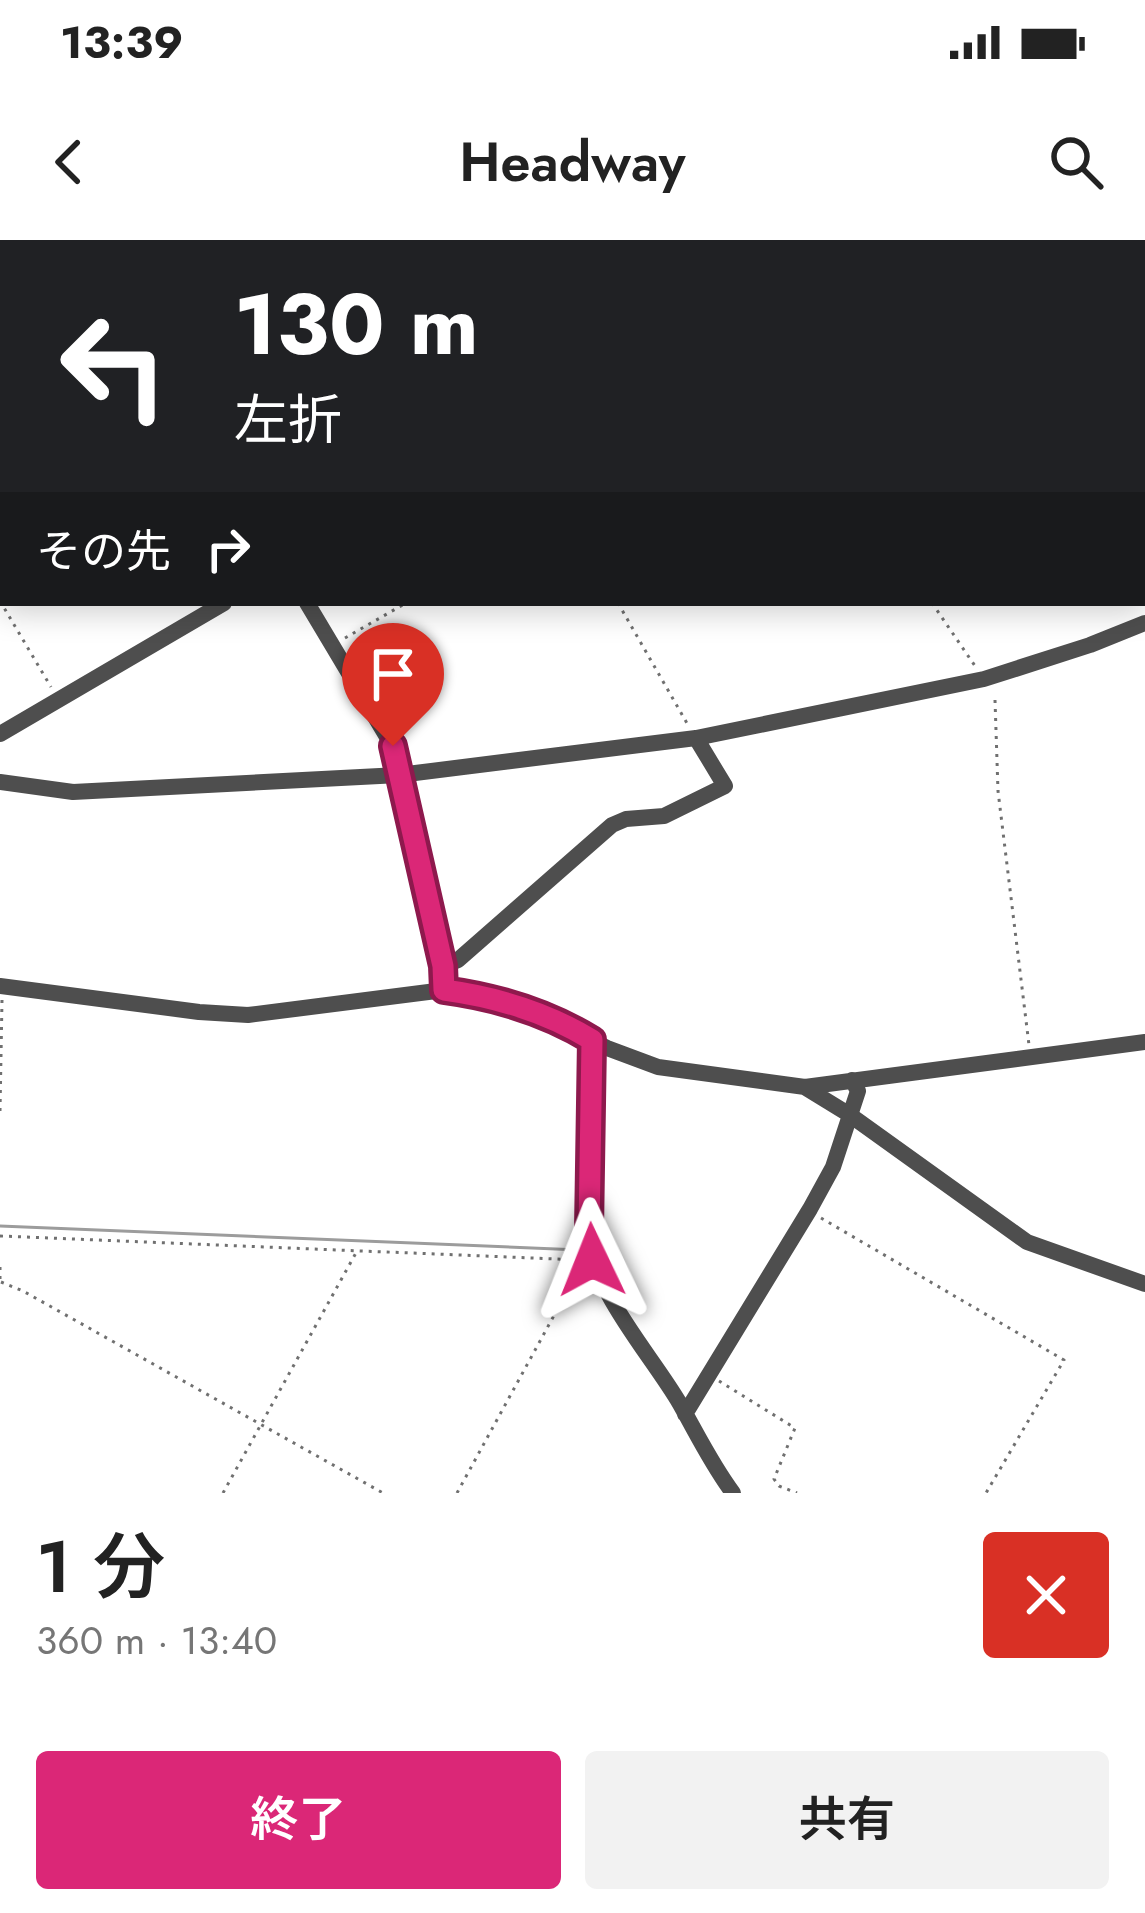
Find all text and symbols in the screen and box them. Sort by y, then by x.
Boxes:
text: 13:39 [60,10,183,75]
text: Headway [459,123,686,201]
icon: back [36,129,102,195]
icon: search [1043,129,1109,195]
text: 130 m [234,264,479,386]
icon: left [36,288,192,444]
text: 左折 [234,381,342,459]
icon: right [195,516,261,582]
text: その先 [36,519,171,584]
pin [342,623,444,746]
icon: arrive [360,641,426,707]
position arrow [529,1197,655,1323]
text: 1 分 [36,1515,165,1619]
button: close [983,1532,1109,1658]
text: 360 m · 13:40 [36,1612,277,1669]
button: 終了 [36,1751,561,1889]
button: 共有 [585,1751,1109,1889]

